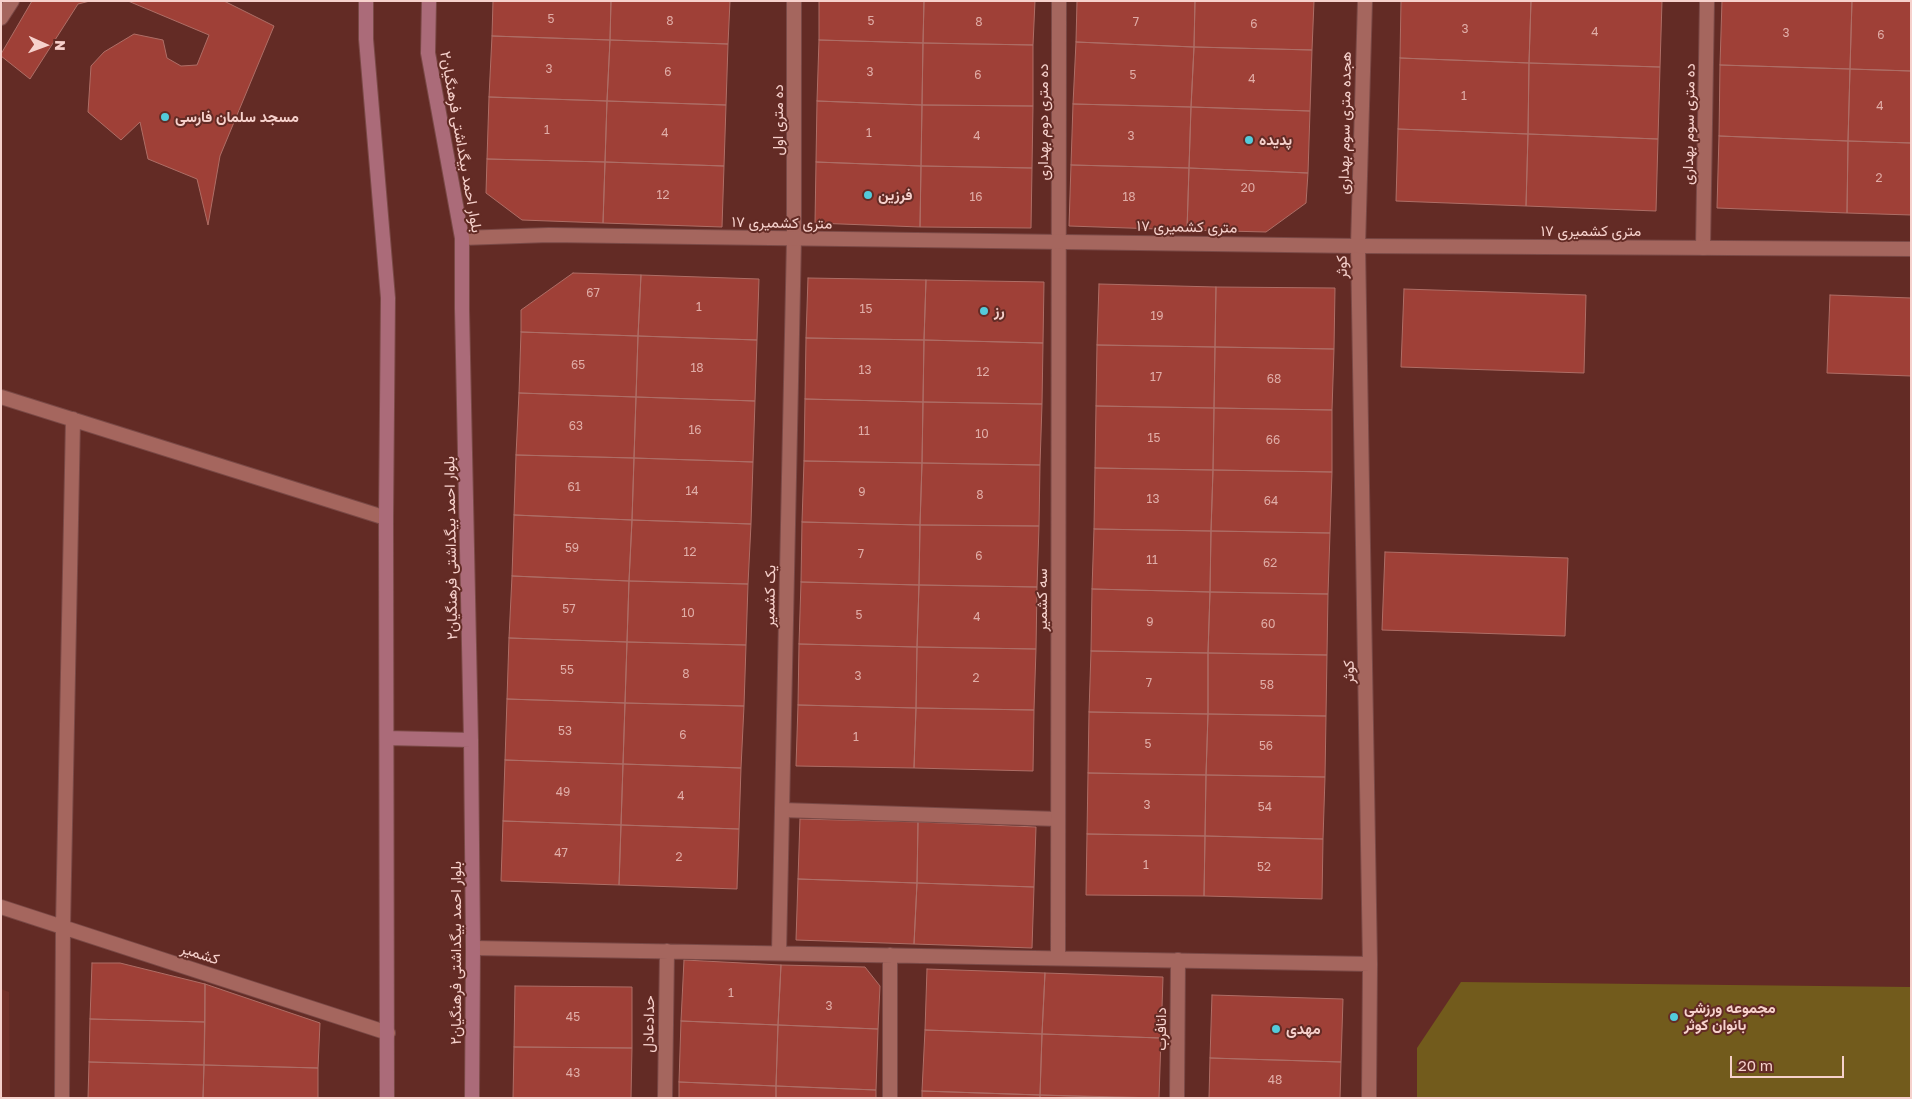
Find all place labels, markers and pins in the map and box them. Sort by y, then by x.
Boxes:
place label: مسجد سلمان فارسی [175,108,299,126]
marker: مسجد سلمان فارسی [159,111,171,123]
place label: پدیده [1259,131,1292,149]
marker: پدیده [1243,134,1255,146]
place label: فرزین [878,186,912,204]
marker: فرزین [862,189,874,201]
place label: رز [994,302,1005,320]
marker: رز [978,305,990,317]
place label: مجموعه ورزشی بانوان کوثر [1684,999,1776,1034]
marker: مجموعه ورزشی بانوان کوثر [1668,1011,1680,1023]
place label: مهدی [1286,1020,1321,1038]
marker: مهدی [1270,1023,1282,1035]

